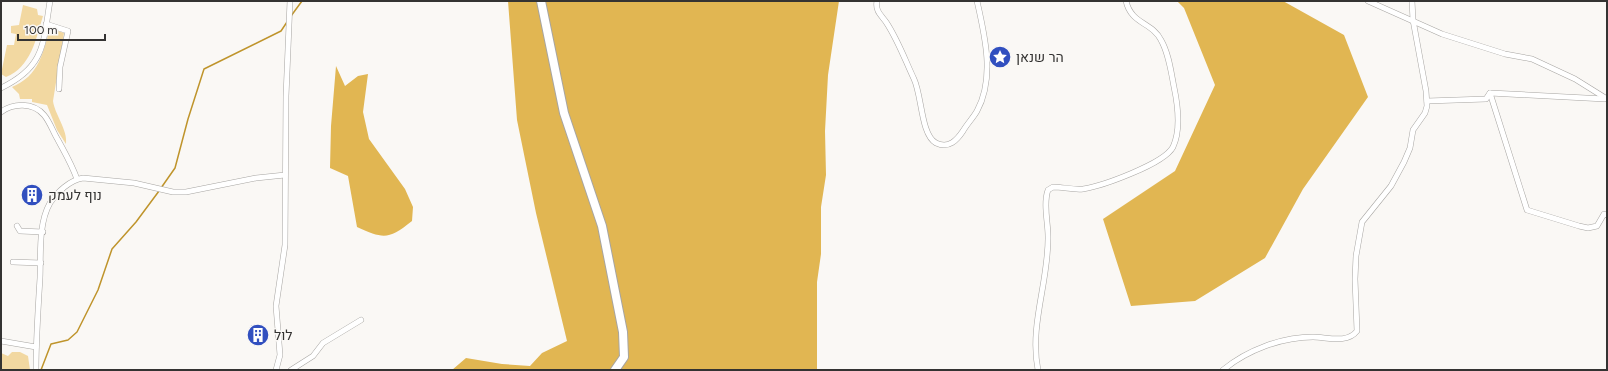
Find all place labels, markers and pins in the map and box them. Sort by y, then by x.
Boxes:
place icon: הר שנאן [987,44,1013,70]
place label: הר שנאן [1016,49,1064,66]
building icon: נוף לעמק [19,182,45,208]
place label: נוף לעמק [48,187,102,204]
building icon: לול [245,322,271,348]
place label: לול [274,327,293,344]

